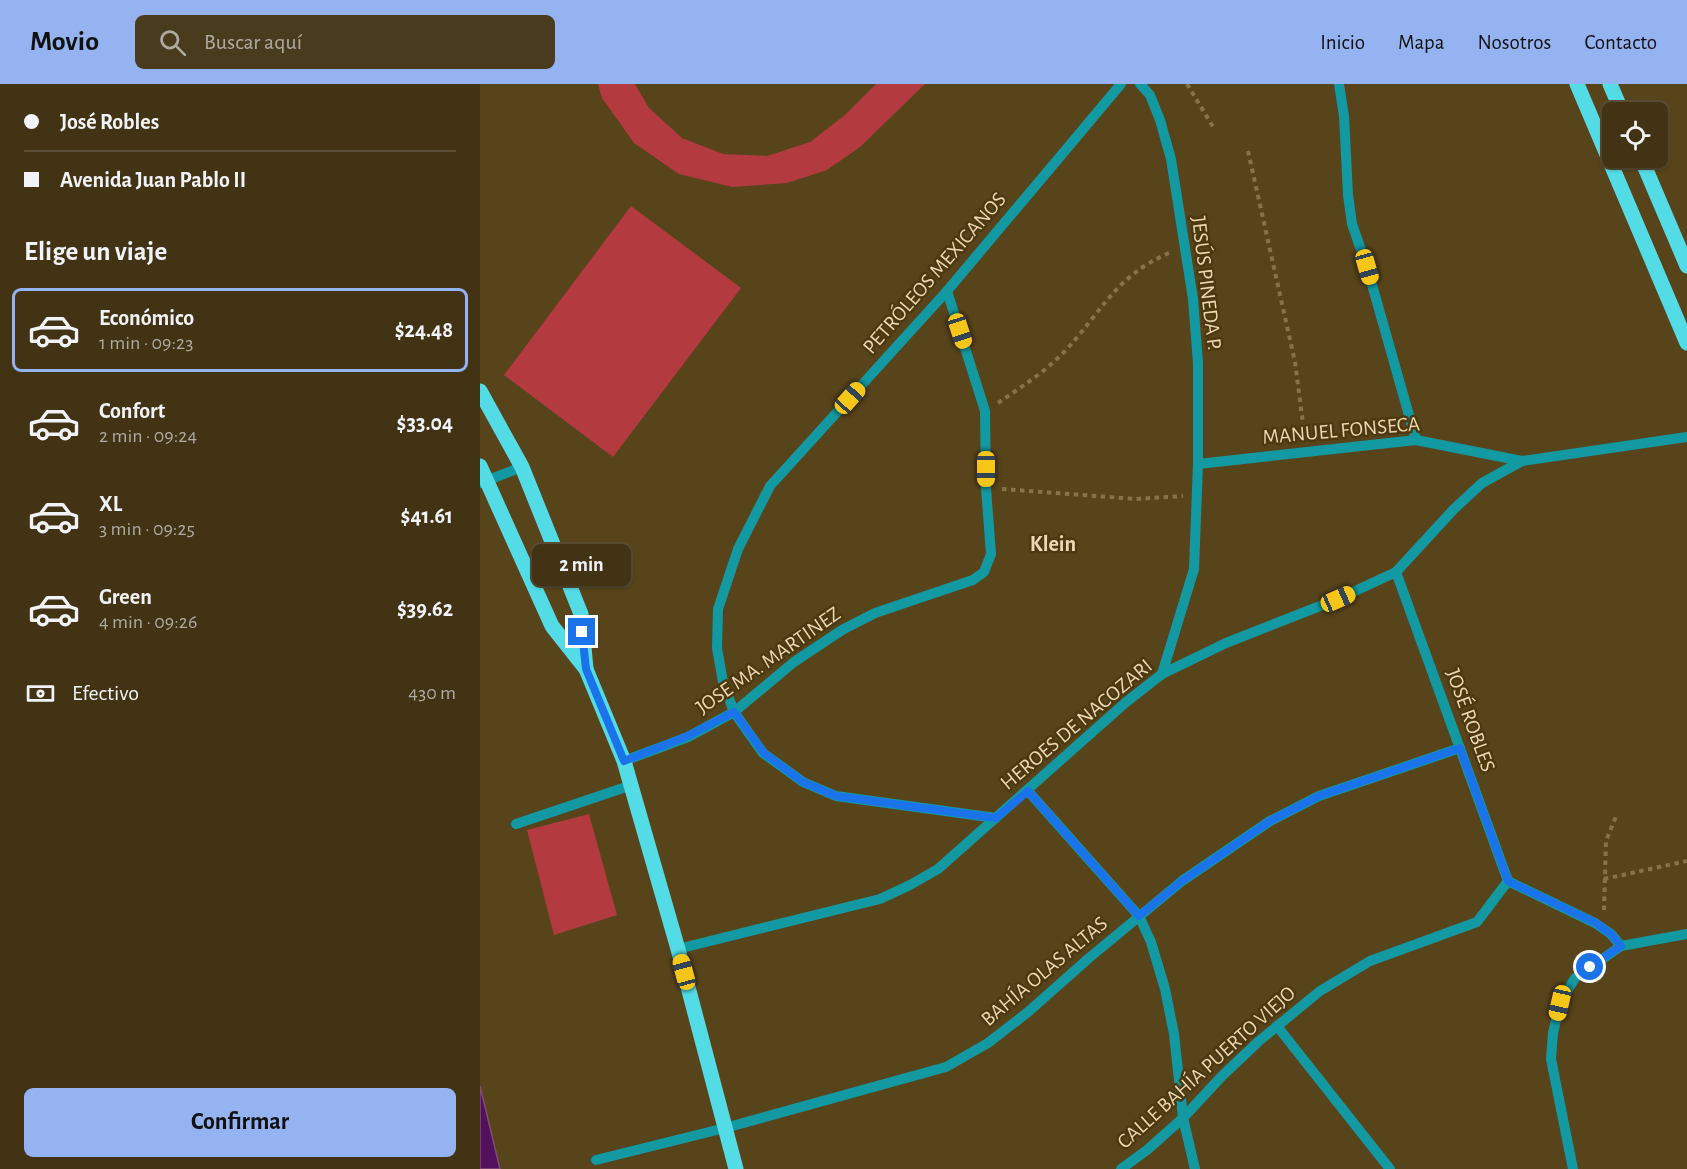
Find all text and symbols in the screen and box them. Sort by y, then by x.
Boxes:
search box [135,15,555,69]
icon: search [156,26,189,59]
text: Movio [30,28,99,56]
text: Buscar aquí [204,31,302,53]
text: Inicio [1320,32,1365,53]
text: Mapa [1398,32,1445,53]
text: Nosotros [1478,32,1551,53]
text: Contacto [1584,32,1657,53]
map controls [1602,102,1668,168]
button: locate [1602,102,1668,168]
text: José Robles [60,111,159,133]
text: Avenida Juan Pablo II [60,169,246,191]
street label: PETRÓLEOS MEXICANOS [857,187,1010,358]
street label: JESÚS PINEDA P. [1188,215,1227,351]
text: Elige un viaje [24,238,167,265]
car [1353,247,1381,287]
icon: car [27,303,81,357]
text: Económico [99,307,194,329]
car [946,311,974,351]
text: $24.48 [395,319,453,341]
text: 1 min · 09:23 [99,333,193,353]
car [831,379,869,417]
icon: car [27,396,81,450]
text: Confort [99,400,165,422]
text: $33.04 [397,412,453,434]
street label: MANUEL FONSECA [1261,413,1421,448]
text: 2 min · 09:24 [99,426,197,446]
car [977,451,995,487]
icon: car [27,489,81,543]
text: XL [99,493,122,515]
text: $41.61 [401,505,453,527]
text: 3 min · 09:25 [99,519,195,539]
district label: Klein [1030,533,1076,555]
callout: 2 min [532,545,632,587]
text: 2 min [559,555,604,575]
icon: car [27,582,81,636]
car [1318,583,1358,615]
text: Green [99,586,152,608]
text: $39.62 [397,598,453,620]
street label: JOSE MA. MARTINEZ [692,603,844,718]
text: 4 min · 09:26 [99,612,197,632]
route end [568,618,595,645]
street label: HEROES DE NACOZARI [996,655,1156,794]
street label: JOSÉ ROBLES [1442,665,1501,774]
icon: cash [24,677,57,710]
text: Efectivo [72,682,139,704]
text: 430 m [408,683,456,703]
street label: BAHÍA OLAS ALTAS [976,911,1112,1030]
car [671,952,697,992]
route start [1576,953,1603,980]
street label: CALLE BAHÍA PUERTO VIEJO [1112,981,1299,1153]
car [1547,983,1573,1023]
button: Confirmar [24,1088,456,1157]

